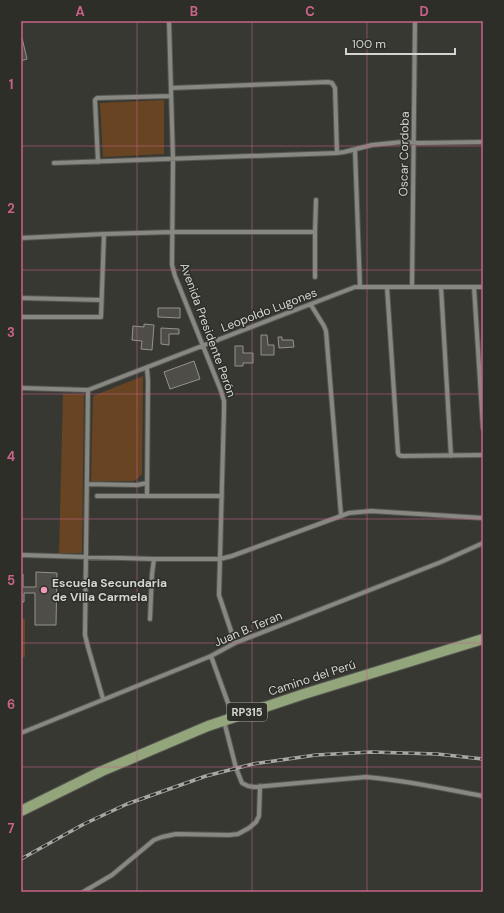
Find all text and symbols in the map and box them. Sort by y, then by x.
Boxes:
text: A [75,3,85,20]
text: B [190,3,198,20]
text: C [305,3,315,20]
text: D [419,3,429,20]
scale bar [346,30,455,56]
text: 100 m [352,36,386,52]
text: 1 [9,76,13,93]
street label: Oscar Cordoba [395,111,413,197]
text: 2 [7,200,15,217]
street label: Avenida Presidente Perón [176,261,240,399]
street label: Leopoldo Lugones [219,284,319,336]
text: 3 [7,324,15,341]
text: 4 [7,448,15,465]
text: 5 [7,572,15,589]
place label: Escuela Secundaria de Villa Carmela [52,575,167,605]
marker: Escuela Secundaria de Villa Carmela [39,585,49,595]
street label: Juan B. Teran [211,607,285,651]
street label: Camino del Perú [266,656,358,700]
text: 6 [7,696,15,713]
road number: RP315 [227,703,267,721]
text: 7 [8,820,15,837]

